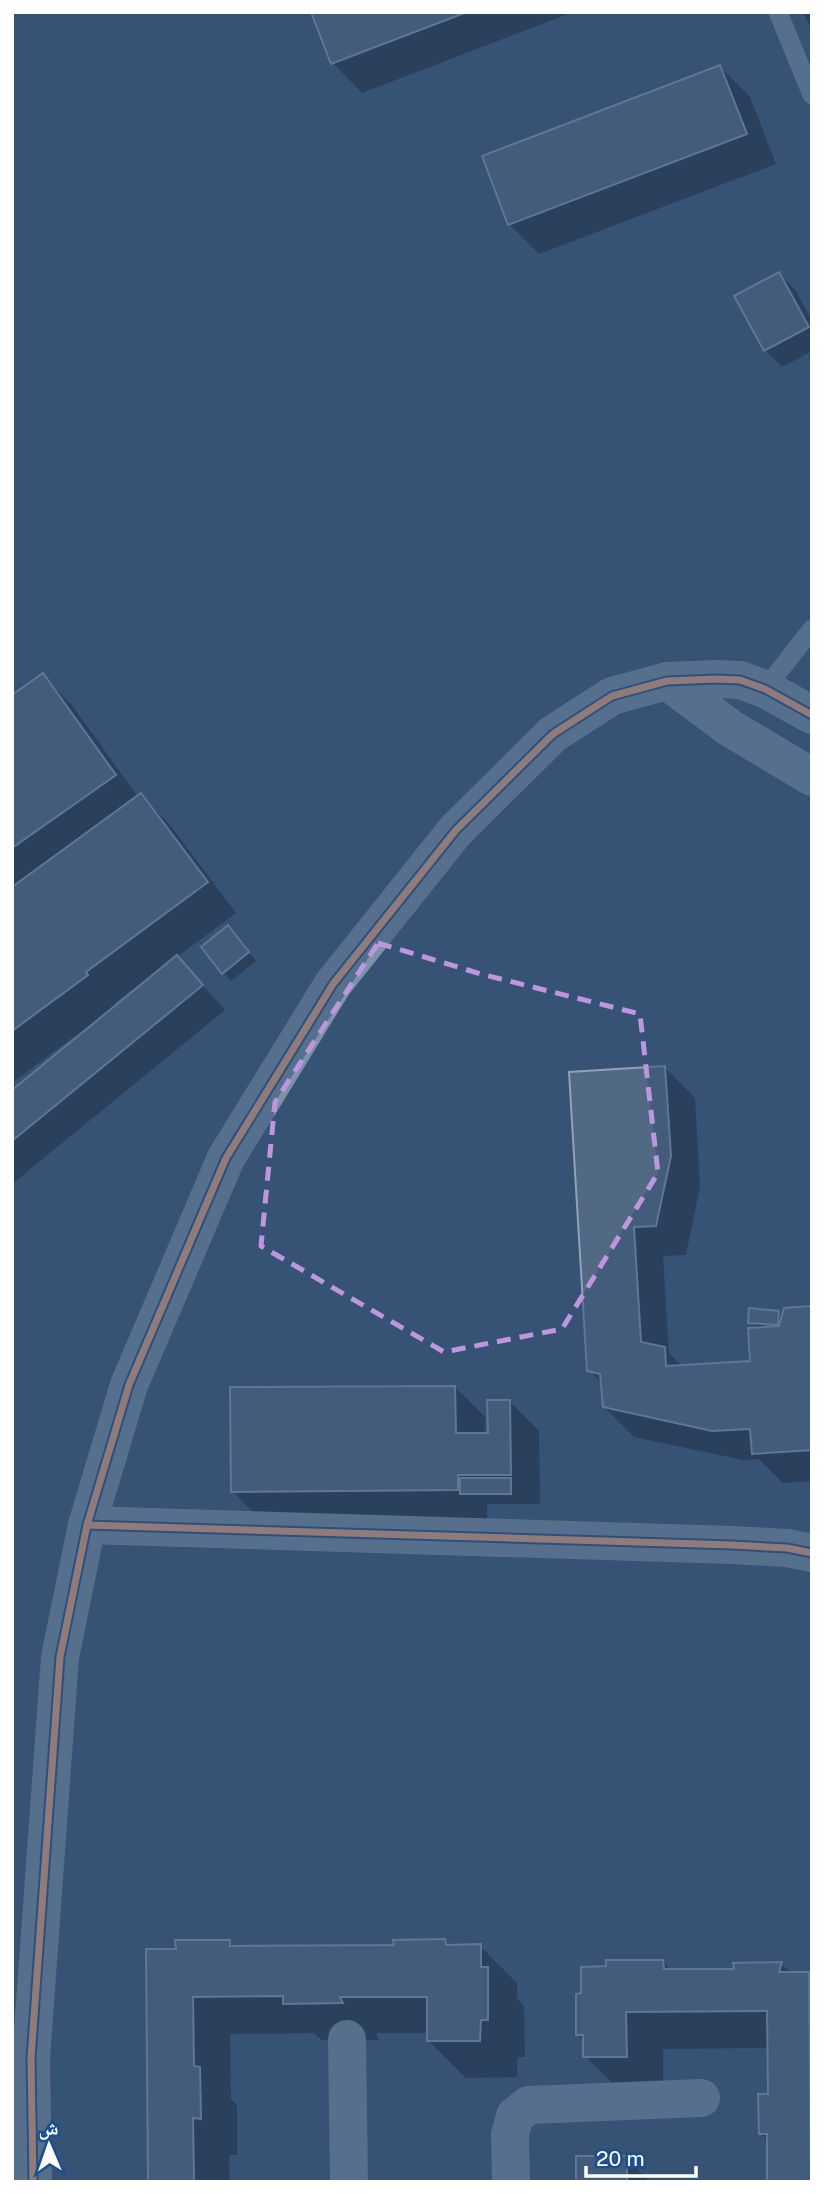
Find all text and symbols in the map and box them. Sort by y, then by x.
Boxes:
north arrow [14,2110,84,2180]
text: ش [38,2117,59,2140]
scale bar [586,2134,696,2178]
text: 20 m [596,2146,645,2171]

